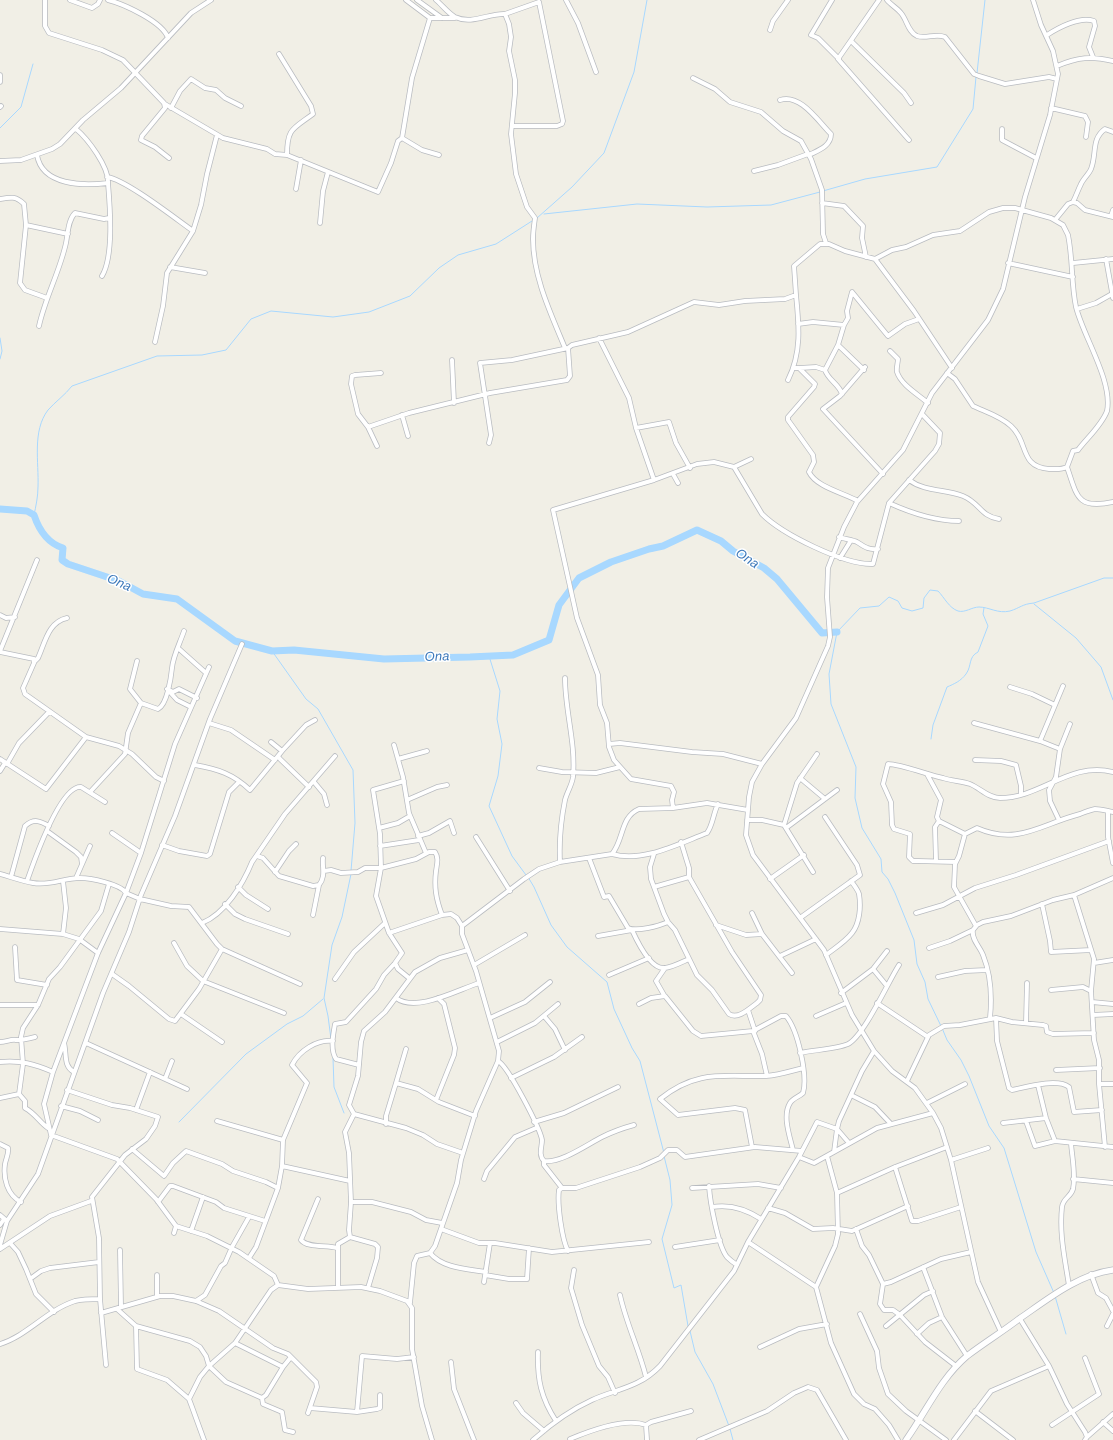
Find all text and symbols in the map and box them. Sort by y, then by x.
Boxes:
water label: Ona [732,546,762,572]
water label: Ona [105,571,133,595]
water label: Ona [424,649,450,665]

